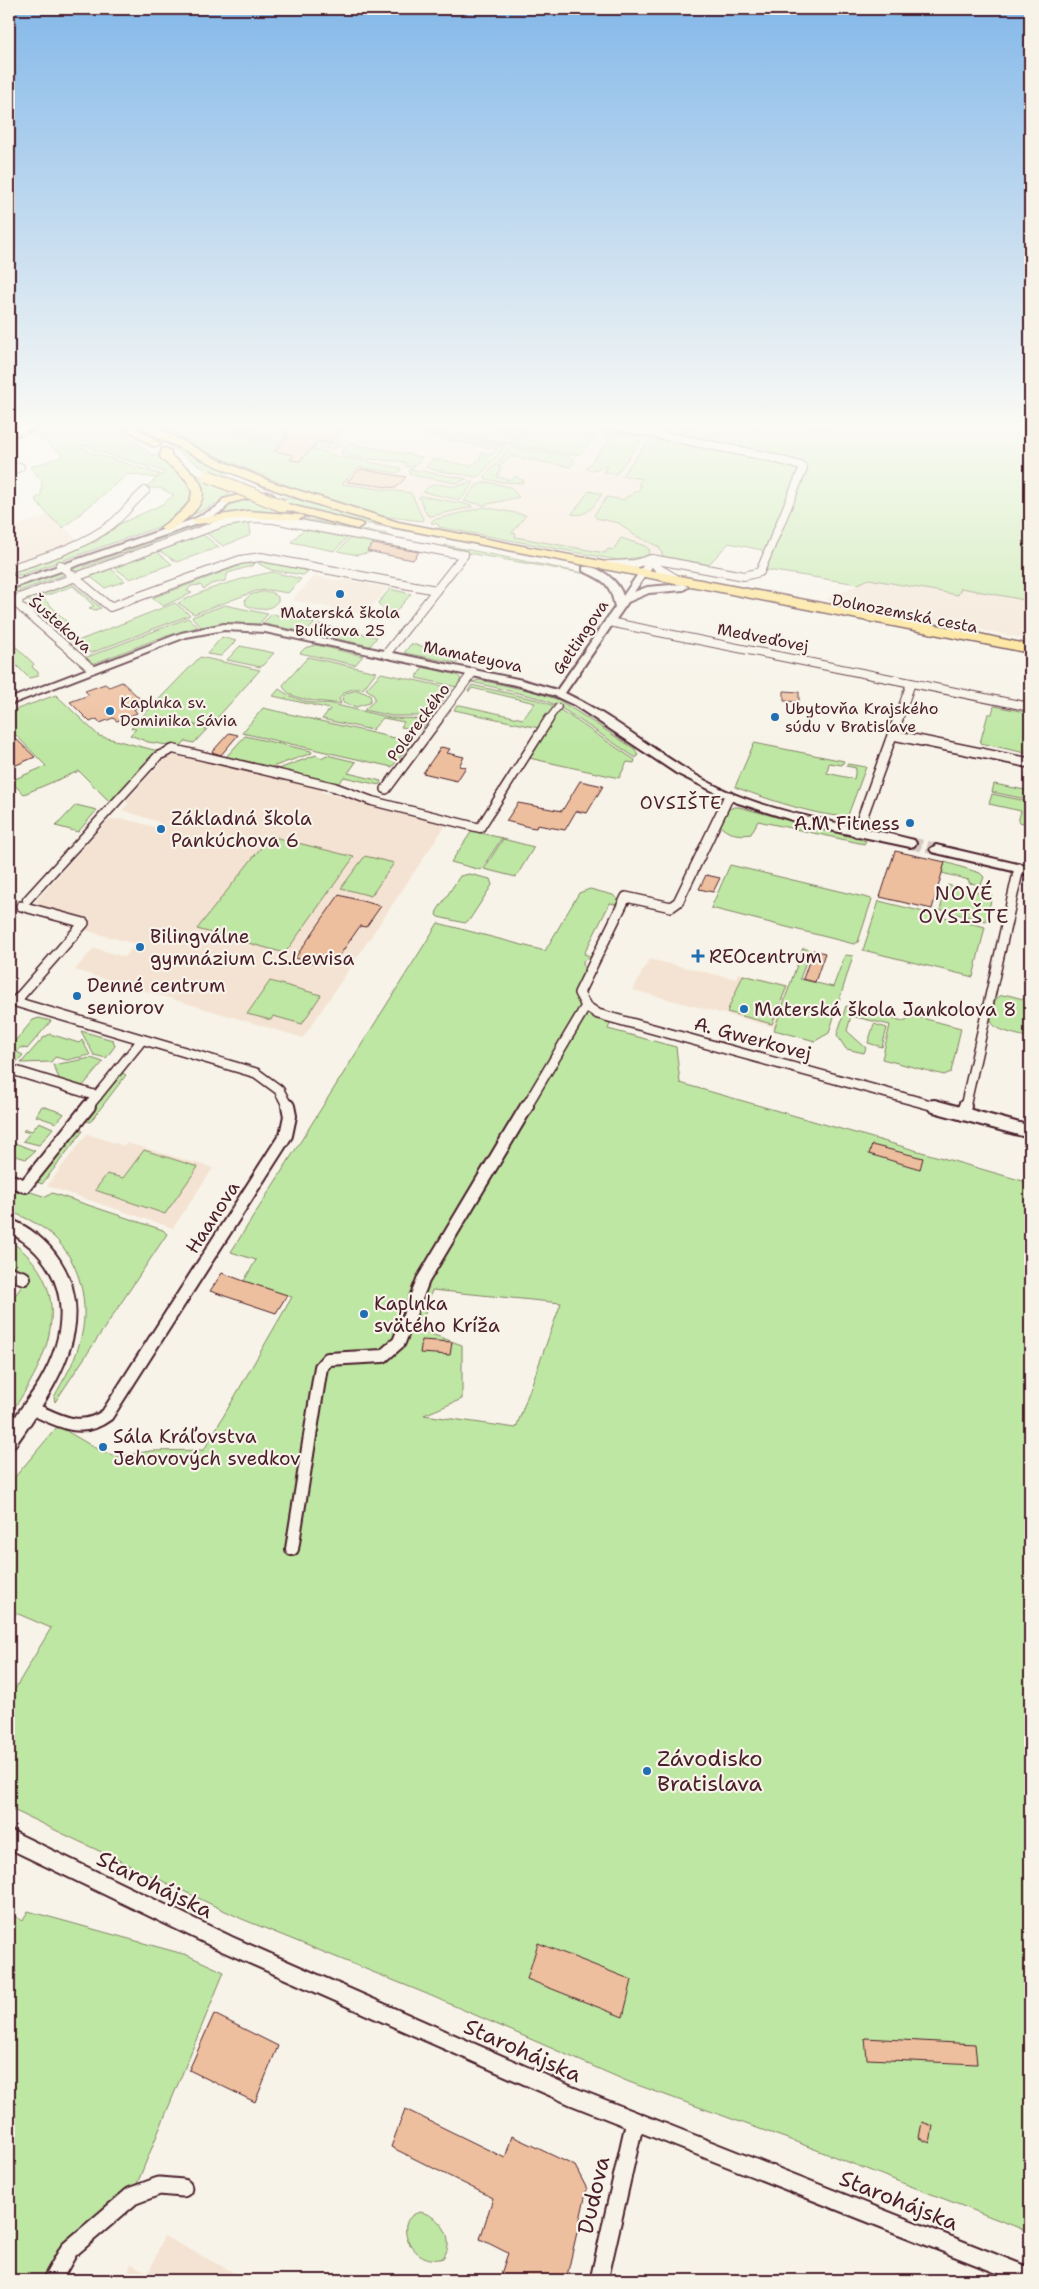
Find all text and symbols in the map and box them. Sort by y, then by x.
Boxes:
marker: Materská škola Bulíkova 25 [334,588,346,600]
street label: Dolnozemská cesta [830,589,980,638]
street label: Šustekova [25,591,97,657]
street label: Gettingova [548,596,613,679]
place label: Materská škola Bulíkova 25 [280,602,400,641]
street label: Medveďovej [715,618,810,657]
street label: Mamateyova [421,636,524,677]
street label: Polereckého [382,679,455,765]
place label: Kaplnka sv. Dominika Sávia [120,692,237,731]
place label: Ubytovňa Krajského súdu v Bratislave [785,698,938,737]
marker: Kaplnka sv. Dominika Sávia [104,705,116,717]
marker: Ubytovňa Krajského súdu v Bratislave [769,711,781,723]
district label: OVSIŠTE [640,791,722,815]
place label: Základná škola Pankúchova 6 [171,806,312,853]
place label: A.M Fitness [794,811,900,836]
marker: A.M Fitness [904,817,916,829]
marker: Základná škola Pankúchova 6 [155,823,167,835]
district label: NOVÉ OVSIŠTE [918,880,1010,929]
place label: Bilingválne gymnázium C.S.Lewisa [150,924,354,971]
marker: Bilingválne gymnázium C.S.Lewisa [134,941,146,953]
place label: REOcentrum [709,944,822,969]
marker: REOcentrum [691,949,705,963]
place label: Denné centrum seniorov [87,973,225,1020]
marker: Denné centrum seniorov [71,990,83,1002]
place label: Materská škola Jankolova 8 [754,997,1017,1022]
marker: Materská škola Jankolova 8 [738,1003,750,1015]
street label: A. Gwerkovej [691,1011,814,1066]
street label: Haanova [180,1176,245,1258]
place label: Kaplnka svätého Kríža [374,1291,500,1338]
marker: Kaplnka svätého Kríža [358,1308,370,1320]
place label: Sála Kráľovstva Jehovových svedkov [113,1424,301,1471]
marker: Sála Kráľovstva Jehovových svedkov [97,1441,109,1453]
place label: Závodisko Bratislava [657,1744,763,1798]
marker: Závodisko Bratislava [641,1765,653,1777]
street label: Starohájska [92,1844,218,1925]
street label: Starohájska [459,2012,586,2089]
street label: Dudova [570,2153,617,2237]
street label: Starohájska [835,2163,963,2238]

